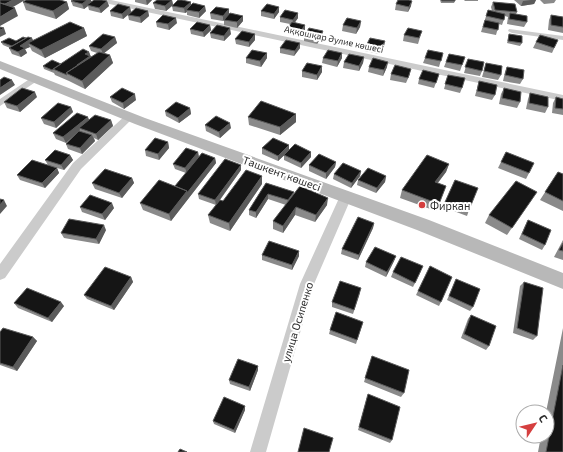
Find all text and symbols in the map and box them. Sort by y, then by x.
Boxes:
street label: Аққошқар Әулие көшесі [283,23,385,56]
street label: Ташкент көшесі [241,153,323,193]
place label: Фиркан [430,199,470,212]
marker: Фиркан [417,200,427,210]
street label: улица Осипенко [279,280,316,364]
north arrow [515,404,555,444]
text: С [536,412,551,425]

